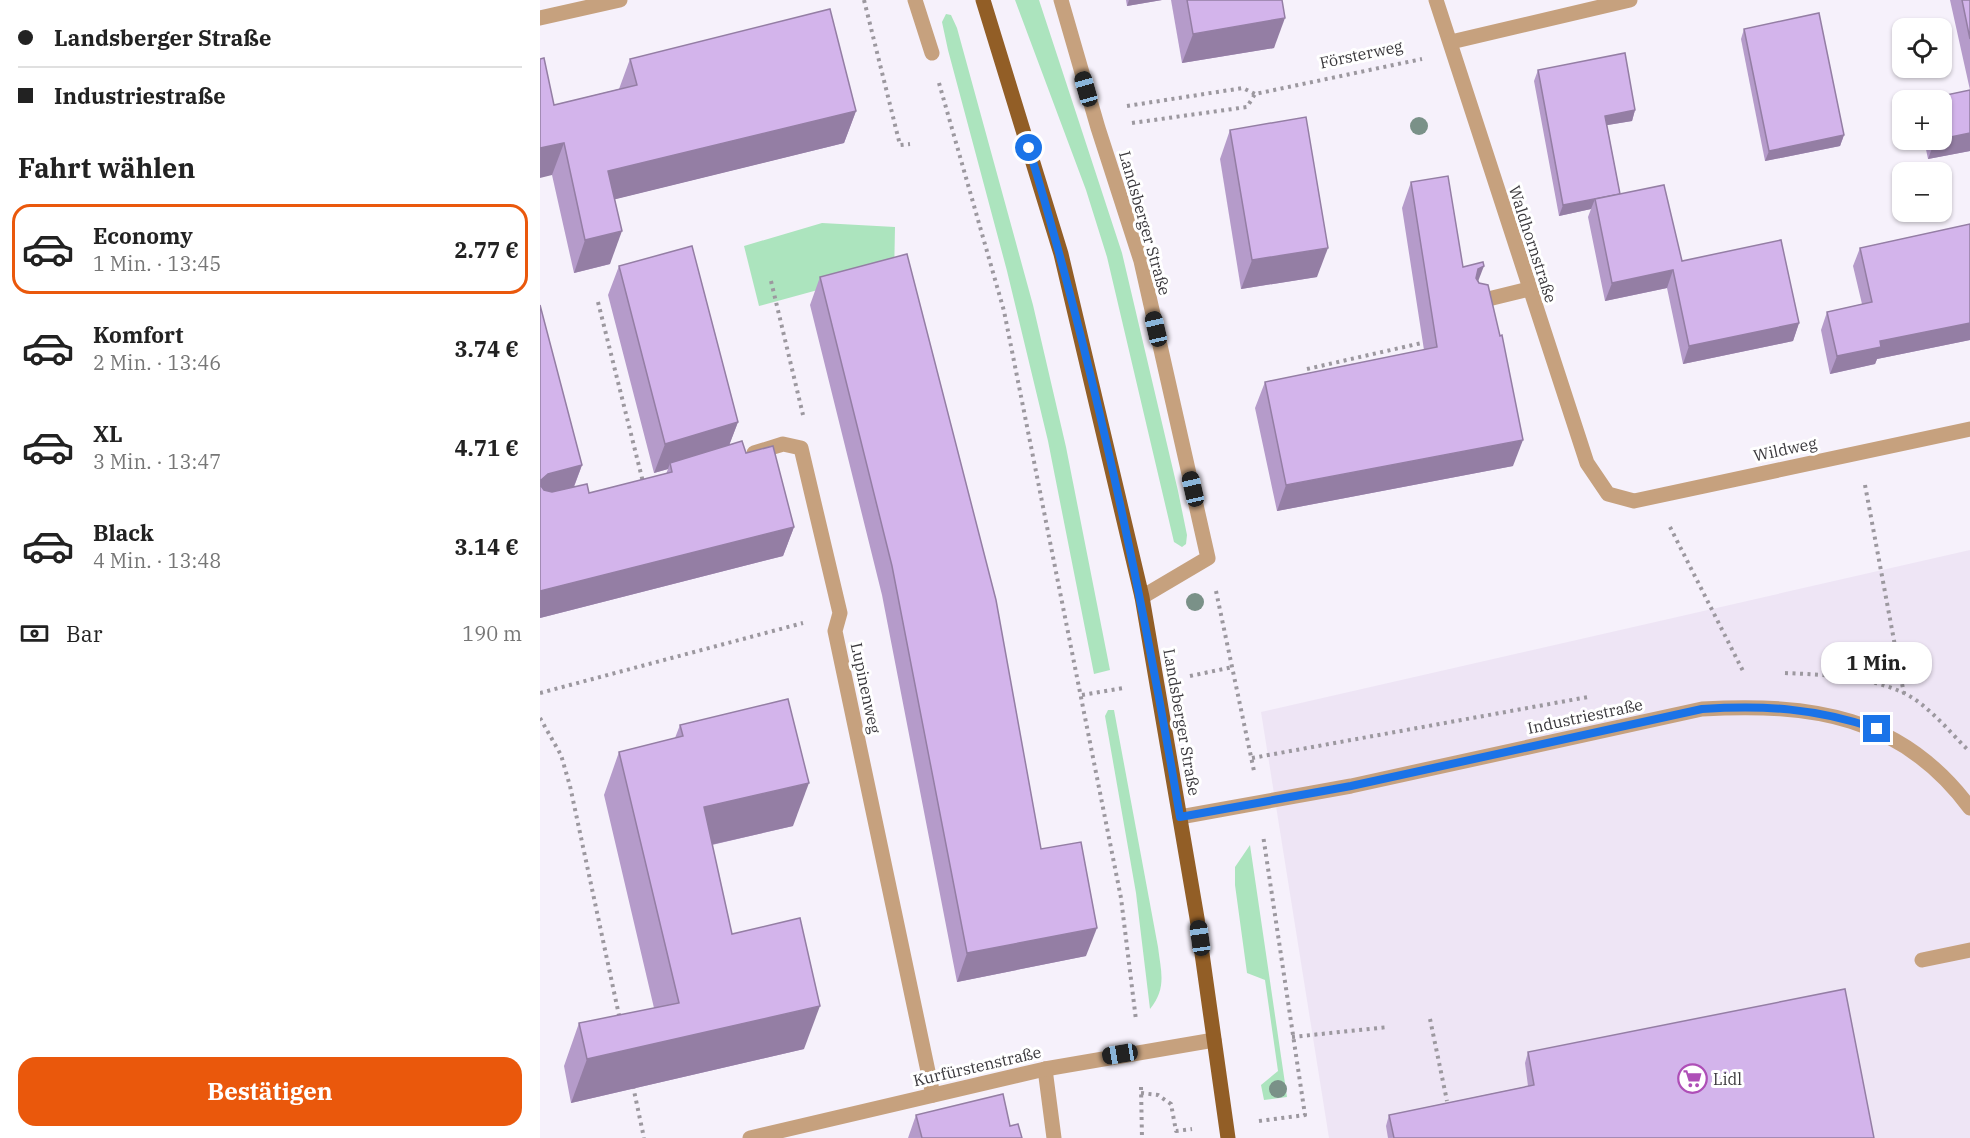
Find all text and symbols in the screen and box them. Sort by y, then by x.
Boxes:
map controls [1892,18,1952,222]
button: locate [1892,18,1952,78]
text: Landsberger Straße [54,23,271,52]
street label: Försterweg [1318,35,1405,73]
car [1072,69,1100,109]
text: Industriestraße [54,81,226,110]
button: + [1892,90,1952,150]
route start [1015,134,1042,161]
street label: Landsberger Straße [1115,149,1175,297]
text: Fahrt wählen [18,150,195,185]
button: − [1892,162,1952,222]
street label: Waldhornstraße [1505,183,1561,305]
text: Economy [93,221,193,250]
icon: car [21,222,75,276]
text: 2.77 € [454,235,519,264]
text: 1 Min. · 13:45 [93,250,221,277]
car [1143,309,1169,349]
text: Komfort [93,320,183,349]
icon: car [21,321,75,375]
text: 3.74 € [454,334,519,363]
text: 2 Min. · 13:46 [93,349,221,376]
text: XL [93,419,123,448]
icon: car [21,420,75,474]
street label: Wildweg [1751,432,1819,465]
text: 4.71 € [454,433,519,462]
text: 3 Min. · 13:47 [93,448,221,475]
car [1180,469,1206,509]
text: Black [93,518,154,547]
icon: car [21,519,75,573]
text: 3.14 € [454,532,519,561]
text: 4 Min. · 13:48 [93,547,221,574]
icon: cash [18,617,51,650]
text: Bar [66,619,103,648]
text: 190 m [462,620,522,647]
street label: Lupinenweg [847,641,885,736]
callout: 1 Min. [1822,642,1932,684]
street label: Landsberger Straße [1159,647,1205,797]
text: 1 Min. [1846,649,1907,676]
street label: Industriestraße [1525,694,1645,738]
route end [1863,715,1890,742]
car [1189,919,1211,957]
street label: Kurfürstenstraße [911,1042,1043,1090]
car [1101,1042,1139,1066]
button: Bestätigen [18,1057,522,1126]
supermarket icon: Lidl [1676,1063,1708,1095]
place label: Lidl [1713,1069,1742,1089]

